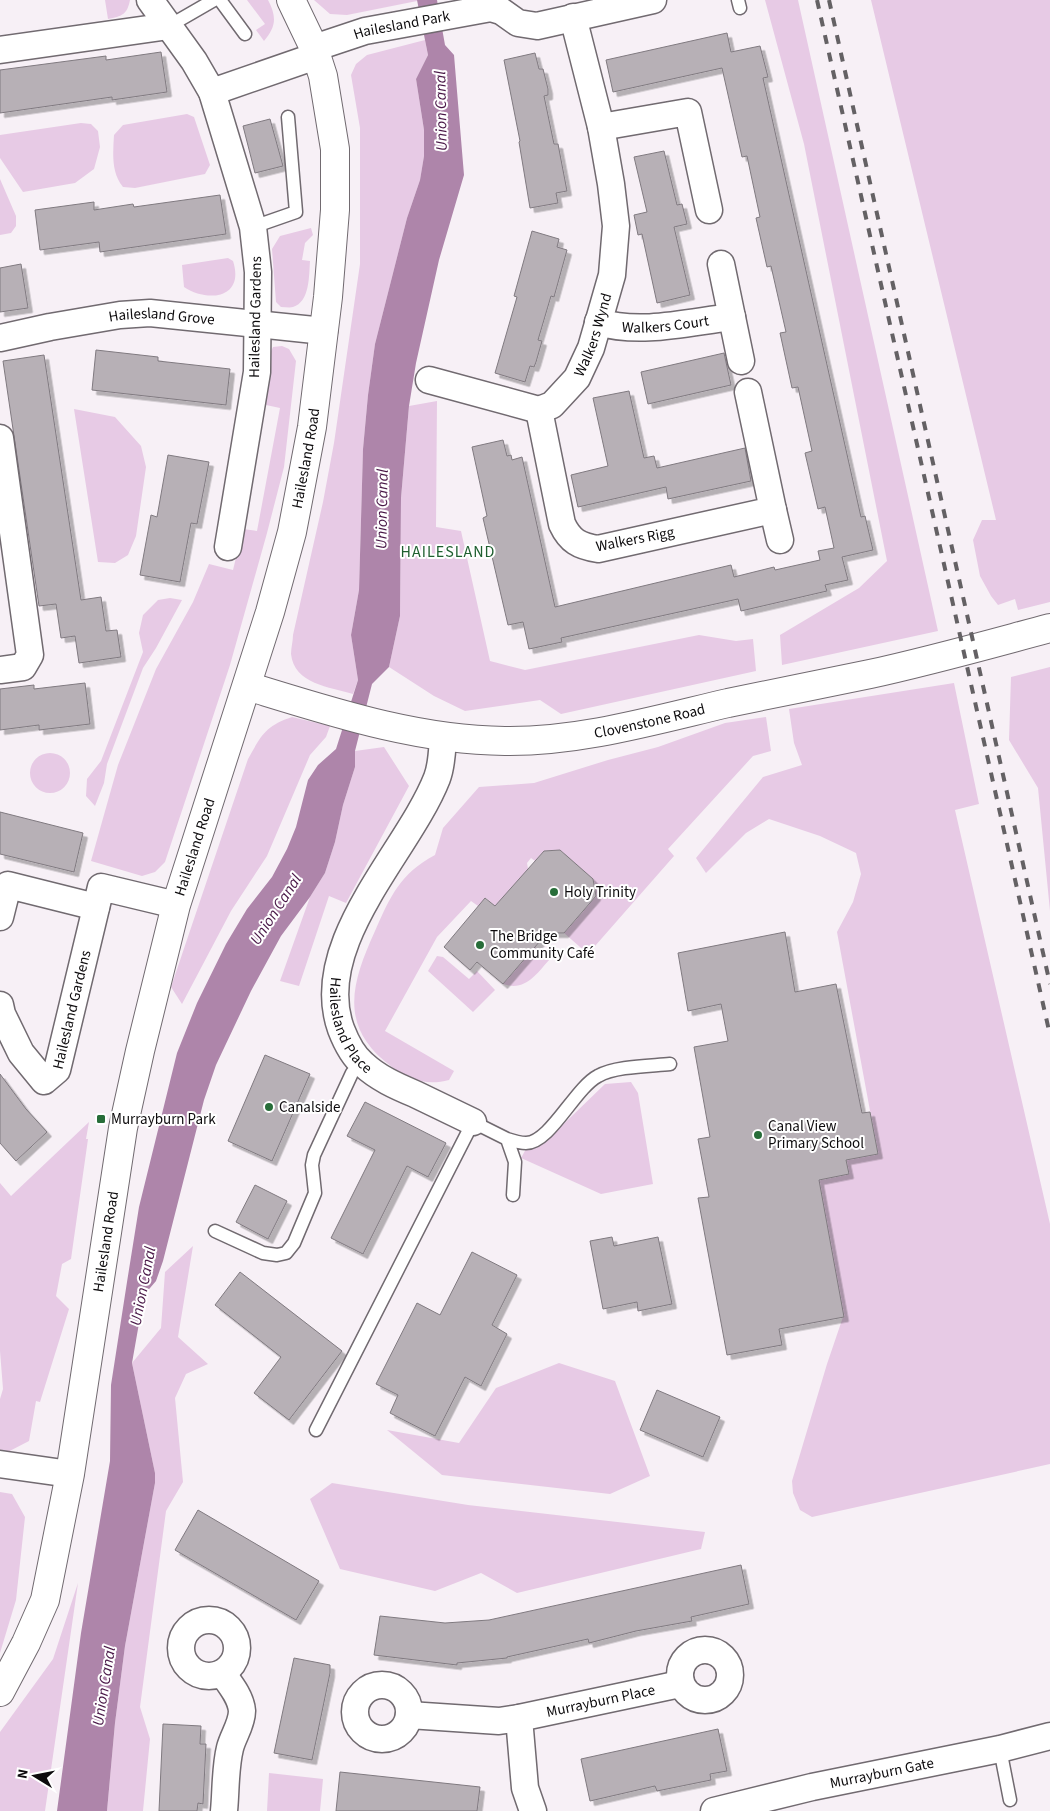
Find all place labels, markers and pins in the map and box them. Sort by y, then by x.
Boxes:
place label: Holy Trinity [564,882,636,903]
marker: Holy Trinity [548,886,560,898]
place label: The Bridge Community Café [490,926,595,964]
marker: The Bridge Community Café [474,939,486,951]
place label: Canalside [279,1097,340,1118]
marker: Canalside [263,1101,275,1113]
place label: Murrayburn Park [111,1109,216,1130]
marker: Murrayburn Park [95,1113,107,1125]
place label: Canal View Primary School [768,1116,864,1154]
marker: Canal View Primary School [752,1129,764,1141]

